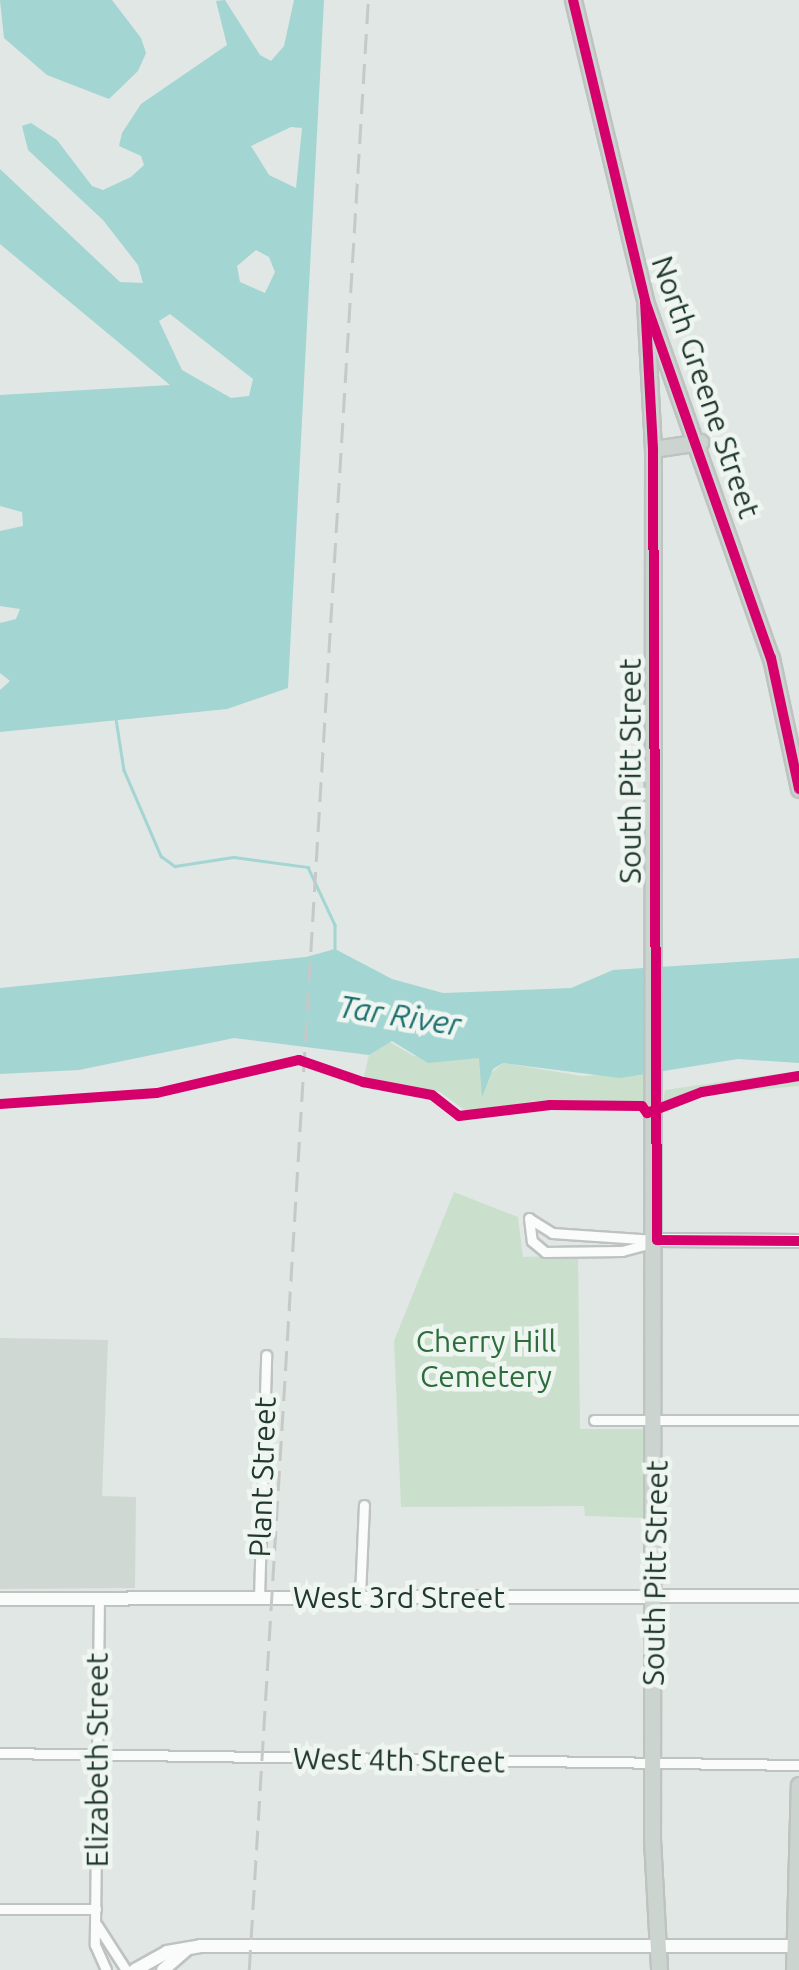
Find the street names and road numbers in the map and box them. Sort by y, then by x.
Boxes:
street label: North Greene Street [644,251,768,523]
street label: South Pitt Street [612,658,648,884]
street label: Plant Street [241,1396,283,1558]
street label: South Pitt Street [635,1460,675,1686]
street label: West 3rd Street [293,1579,505,1615]
street label: Elizabeth Street [79,1653,115,1867]
street label: West 4th Street [293,1740,505,1780]

